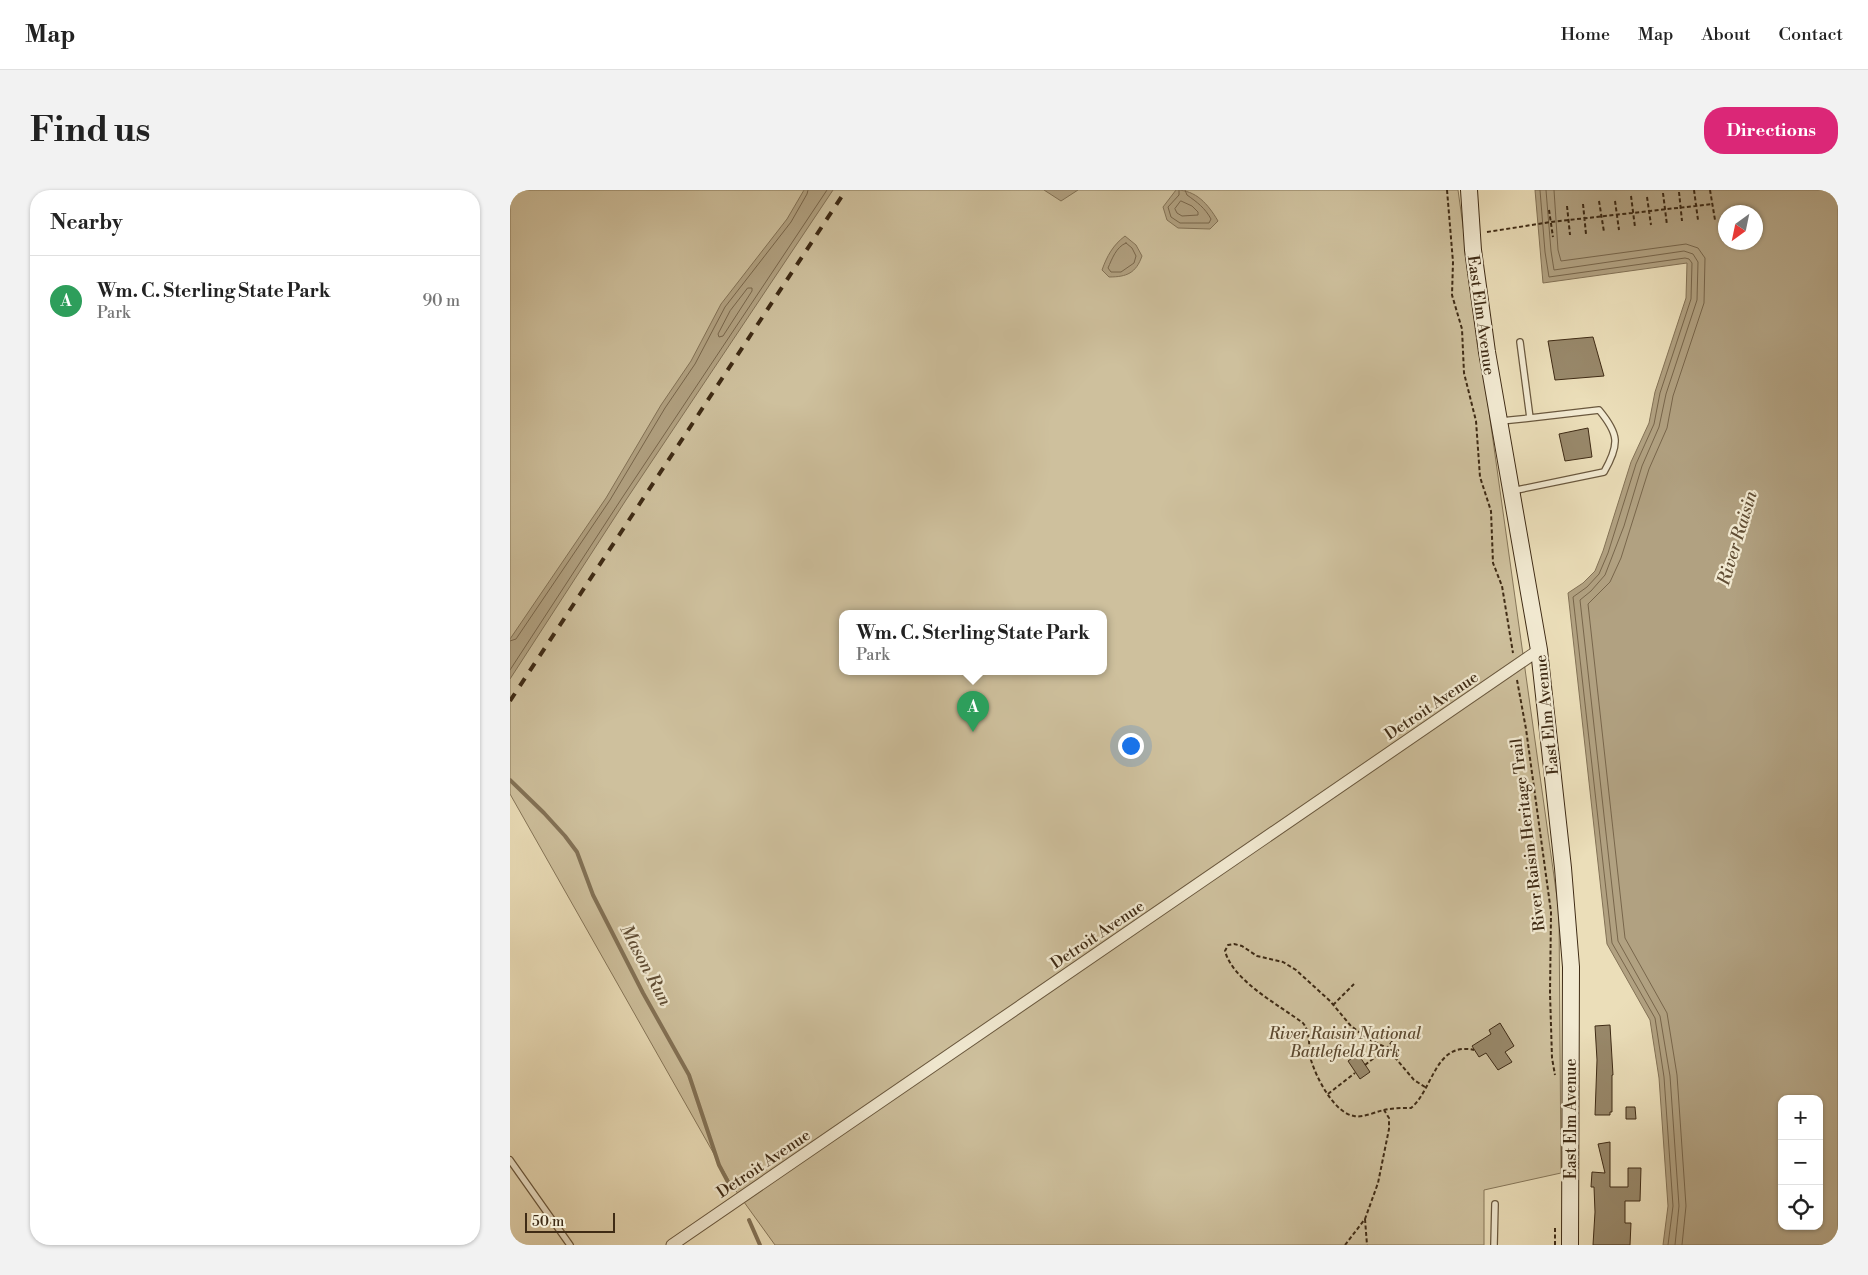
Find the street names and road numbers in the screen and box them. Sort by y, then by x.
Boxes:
street label: East Elm Avenue [1463,254,1499,376]
street label: East Elm Avenue [1531,654,1563,776]
street label: Detroit Avenue [1381,667,1482,745]
street label: River Raisin Heritage Trail [1506,737,1550,933]
street label: Detroit Avenue [1047,896,1148,974]
street label: East Elm Avenue [1561,1058,1581,1180]
street label: Detroit Avenue [713,1125,814,1203]

